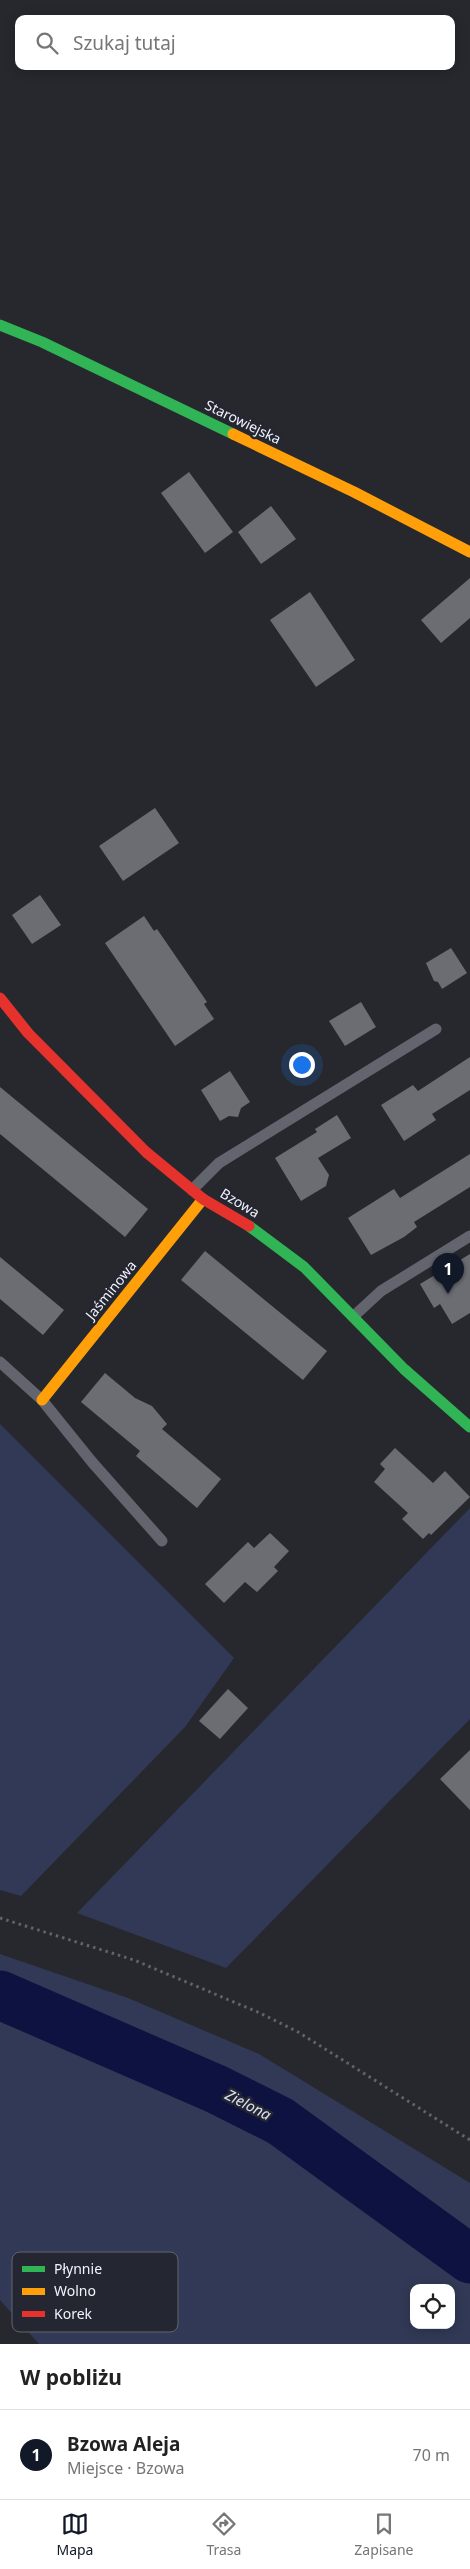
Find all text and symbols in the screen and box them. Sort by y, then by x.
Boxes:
search box [15,15,455,70]
icon: search [33,29,61,57]
text: Szukaj tutaj [73,30,176,56]
street label: Starowiejska [202,395,284,448]
your location [289,1052,315,1078]
street label: Bzowa [217,1183,263,1222]
pin: 1 [432,1253,464,1294]
street label: Jaśminowa [80,1256,140,1325]
water label: Zielona [221,2084,275,2124]
legend [12,2252,178,2332]
text: Płynnie [54,2259,102,2278]
text: Wolno [54,2281,96,2300]
map controls [410,2284,455,2329]
button: locate [410,2284,455,2329]
text: Korek [54,2304,93,2323]
text: W pobliżu [20,2363,122,2391]
text: Bzowa Aleja [67,2431,180,2457]
text: 1 [31,2444,41,2466]
text: 70 m [413,2444,450,2466]
text: Miejsce · Bzowa [67,2457,185,2479]
tab: Mapa [56,2510,93,2559]
tab: Trasa [206,2510,241,2559]
tab: Zapisane [354,2510,414,2559]

